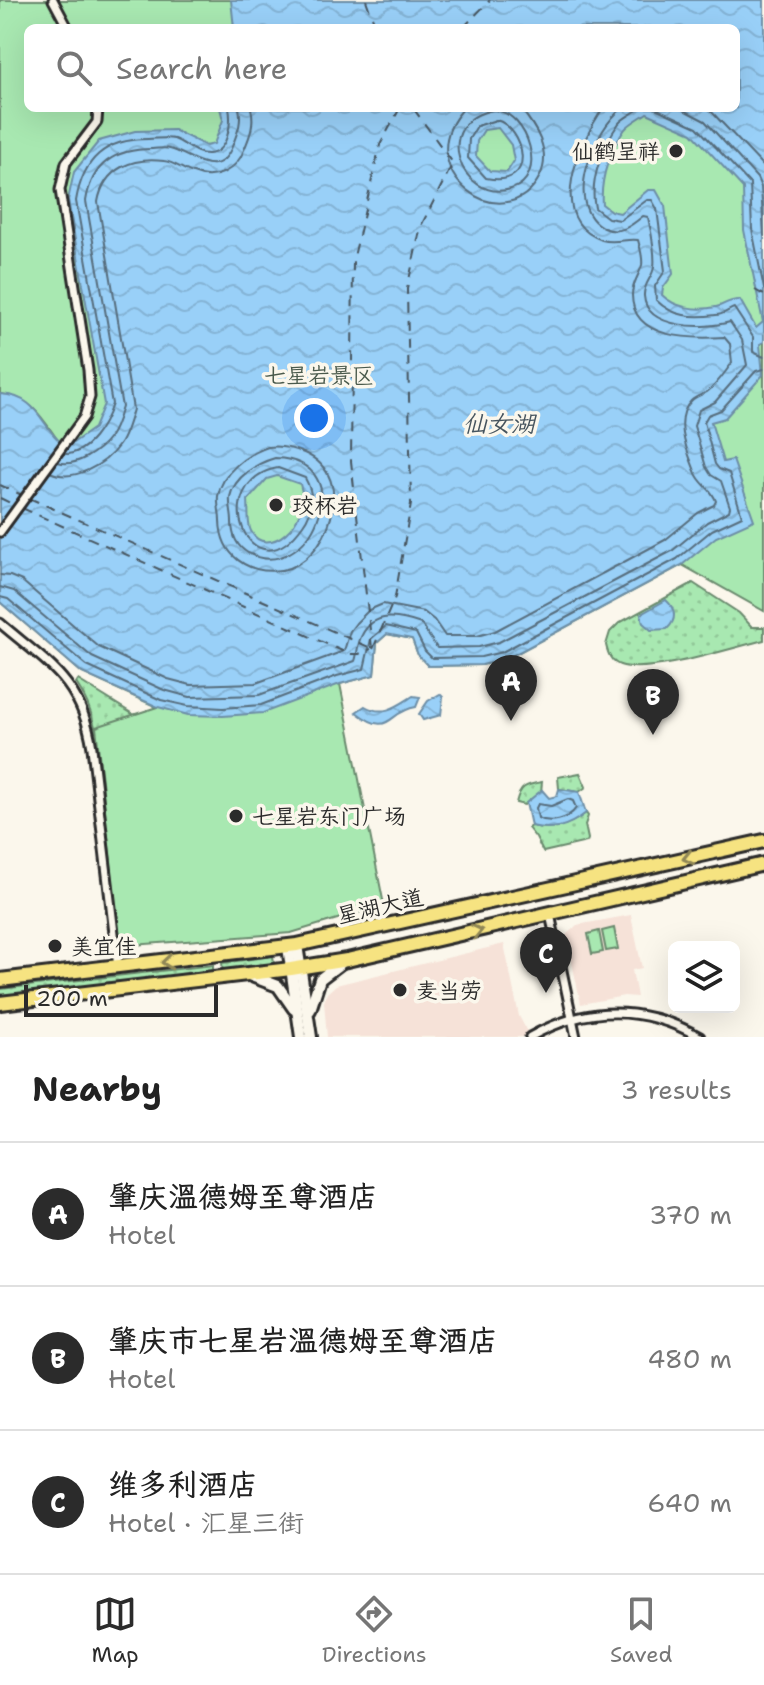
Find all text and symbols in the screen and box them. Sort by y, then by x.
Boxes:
search box [24,24,740,112]
icon: search [52,46,96,90]
text: Search here [116,48,287,89]
place label: 仙鹤呈祥 [572,137,660,166]
marker: 仙鹤呈祥 [667,142,685,160]
park label: 七星岩景区 [264,361,374,390]
your location [294,398,334,438]
water label: 仙女湖 [463,408,538,440]
place label: 珓杯岩 [292,491,358,520]
marker: 珓杯岩 [267,496,285,514]
pin: A [485,655,537,721]
pin: B [627,669,679,735]
place label: 七星岩东门广场 [252,802,406,831]
marker: 七星岩东门广场 [227,807,245,825]
one-way arrow [682,849,695,866]
street label: 星湖大道 [334,882,426,931]
one-way arrow [470,923,484,940]
pin: C [520,927,572,993]
place label: 美宜佳 [71,932,137,961]
marker: 美宜佳 [46,937,64,955]
map controls [668,941,740,1013]
button: layers [668,941,740,1013]
one-way arrow [160,953,173,970]
place label: 麦当劳 [416,976,482,1005]
scale bar [24,981,218,1017]
marker: 麦当劳 [391,981,409,999]
text: 200 m [36,984,108,1013]
text: Nearby [32,1066,162,1112]
text: 3 results [620,1072,732,1107]
text: 肇庆温德姆至尊酒店 [108,1176,378,1217]
text: A [48,1197,68,1232]
text: 370 m [649,1197,732,1232]
text: Hotel [108,1217,175,1252]
text: 肇庆市七星岩温德姆至尊酒店 [108,1320,498,1361]
text: B [50,1341,66,1376]
text: 480 m [647,1341,732,1376]
text: Hotel [108,1361,175,1396]
text: 维多利酒店 [108,1464,258,1505]
text: C [50,1485,66,1520]
text: 640 m [647,1485,732,1520]
text: Hotel · 汇星三街 [108,1505,304,1540]
tab: Map [92,1592,139,1669]
tab: Directions [322,1592,427,1669]
tab: Saved [610,1592,672,1669]

